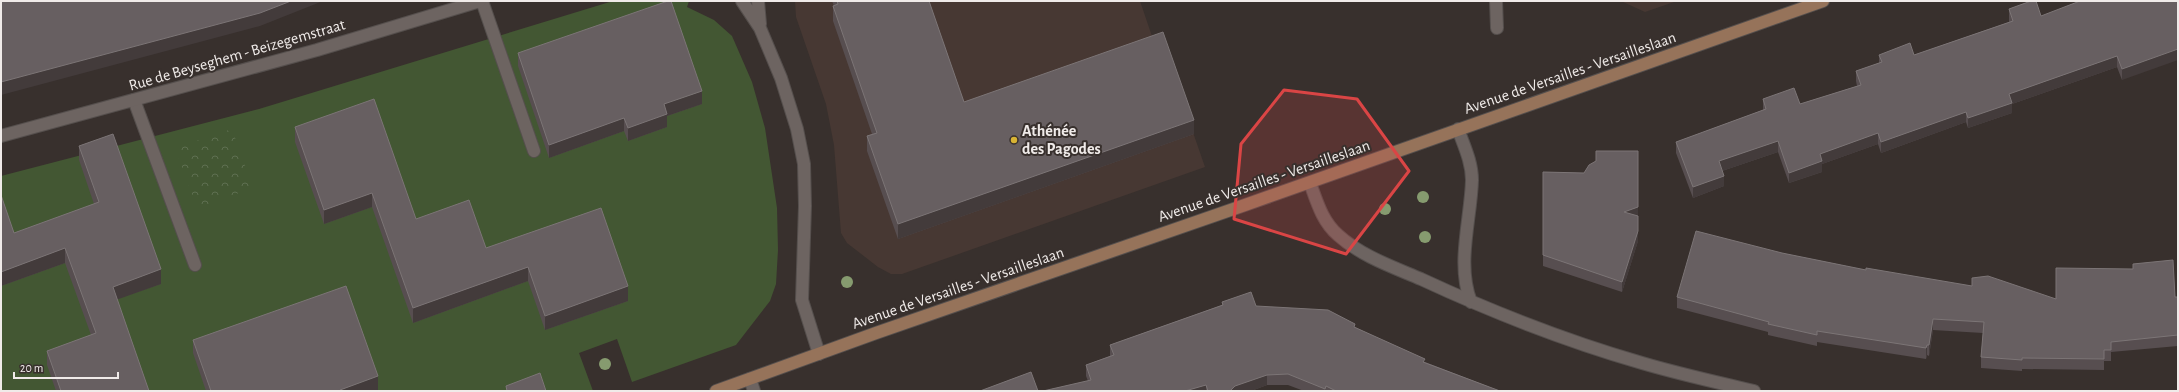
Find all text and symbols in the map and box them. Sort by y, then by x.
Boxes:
street label: Rue de Beyseghem - Beizegemstraat [127,16,347,95]
street label: Avenue de Versailles - Versailleslaan [1462,29,1678,117]
place label: Athénée des Pagodes [1022,123,1101,157]
marker: Athénée des Pagodes [1009,135,1019,145]
street label: Avenue de Versailles - Versailleslaan [1156,137,1372,225]
street label: Avenue de Versailles - Versailleslaan [850,244,1066,332]
scale bar [14,354,118,380]
text: 20 m [20,362,43,374]

